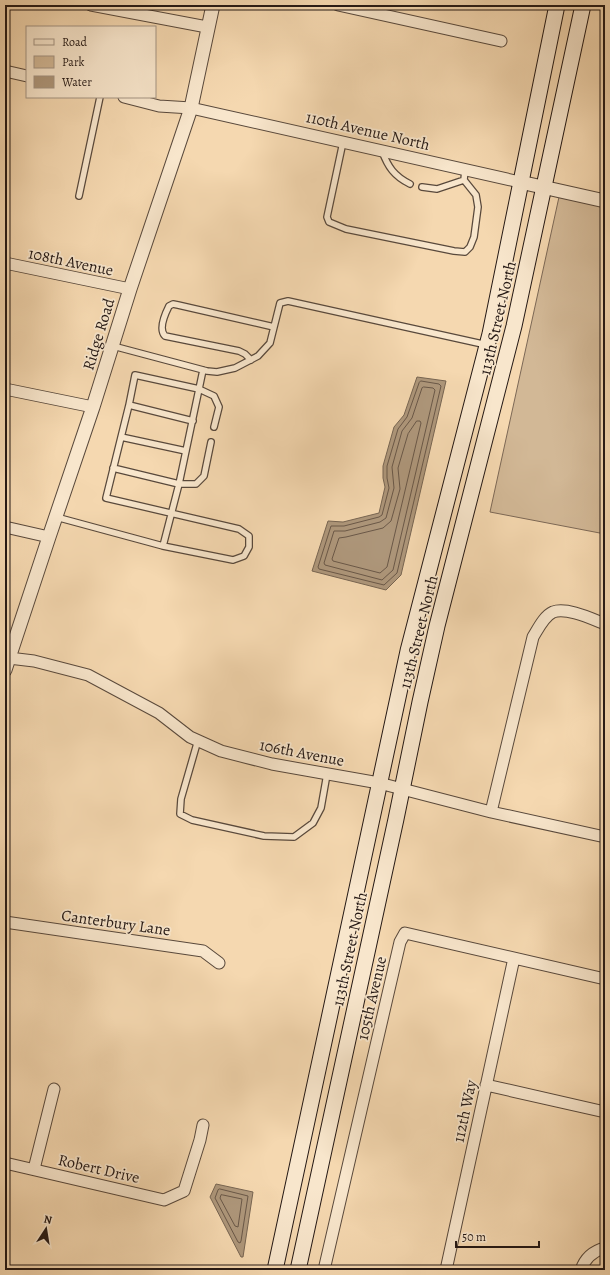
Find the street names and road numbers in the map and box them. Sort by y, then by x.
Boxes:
street label: 110th Avenue North [304,106,432,156]
street label: 108th Avenue [26,242,115,282]
street label: 113th Street North [474,259,522,377]
street label: Ridge Road [78,295,120,373]
street label: 113th Street North [394,573,444,691]
street label: 106th Avenue [257,734,346,772]
street label: 113th Street North [327,890,373,1008]
street label: Canterbury Lane [60,904,172,942]
street label: 105th Avenue [352,954,392,1042]
street label: 112th Way [448,1077,483,1145]
street label: Robert Drive [56,1149,142,1189]

